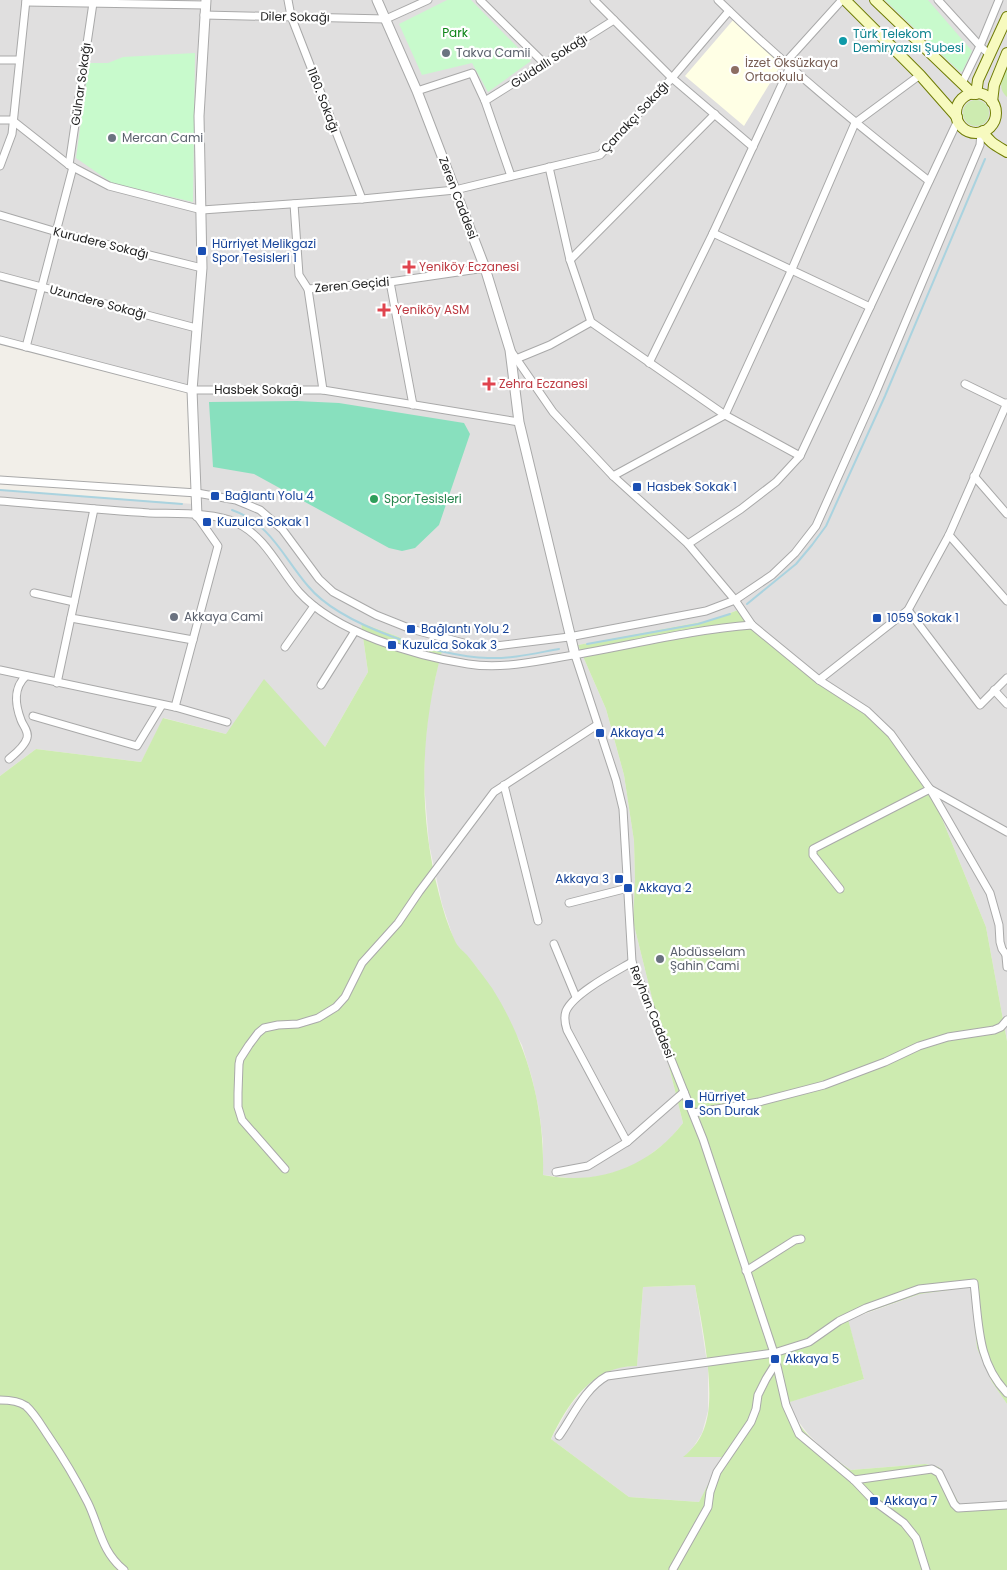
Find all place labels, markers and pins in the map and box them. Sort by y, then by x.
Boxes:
place label: Türk Telekom Demiryazısı Şubesi [853,25,964,56]
marker: Türk Telekom Demiryazısı Şubesi [837,35,849,47]
place label: Takva Camii [456,44,531,61]
marker: Takva Camii [440,47,452,59]
place label: İzzet Öksüzkaya Ortaokulu [745,54,838,85]
marker: İzzet Öksüzkaya Ortaokulu [729,64,741,76]
place label: Mercan Cami [122,129,203,146]
marker: Mercan Cami [106,132,118,144]
place label: Hürriyet Melikgazi Spor Tesisleri 1 [212,235,316,266]
marker: Hürriyet Melikgazi Spor Tesisleri 1 [196,245,208,257]
place label: Yeniköy Eczanesi [419,258,519,275]
marker: Yeniköy Eczanesi [403,261,415,273]
place label: Yeniköy ASM [395,301,469,318]
marker: Yeniköy ASM [377,303,391,317]
place label: Zehra Eczanesi [499,375,588,392]
marker: Zehra Eczanesi [483,378,495,390]
place label: Hasbek Sokak 1 [647,478,737,495]
marker: Hasbek Sokak 1 [631,481,643,493]
place label: Bağlantı Yolu 4 [225,487,314,504]
marker: Bağlantı Yolu 4 [209,490,221,502]
place label: Spor Tesisleri [384,490,462,507]
marker: Spor Tesisleri [368,493,380,505]
place label: Kuzulca Sokak 1 [217,513,309,530]
marker: Kuzulca Sokak 1 [201,516,213,528]
place label: Akkaya Cami [184,608,263,625]
place label: 1059 Sokak 1 [887,609,959,626]
marker: Akkaya Cami [168,611,180,623]
marker: 1059 Sokak 1 [871,612,883,624]
place label: Bağlantı Yolu 2 [421,620,509,637]
marker: Bağlantı Yolu 2 [405,623,417,635]
place label: Kuzulca Sokak 3 [402,636,497,653]
marker: Kuzulca Sokak 3 [386,639,398,651]
place label: Akkaya 4 [610,724,665,741]
marker: Akkaya 4 [594,727,606,739]
place label: Akkaya 3 [555,870,609,887]
marker: Akkaya 3 [613,873,625,885]
place label: Akkaya 2 [638,879,692,896]
marker: Akkaya 2 [622,882,634,894]
place label: Abdüsselam Şahin Cami [670,943,745,974]
marker: Abdüsselam Şahin Cami [654,953,666,965]
place label: Hürriyet Son Durak [699,1088,760,1119]
marker: Hürriyet Son Durak [683,1098,695,1110]
place label: Akkaya 5 [785,1350,839,1367]
marker: Akkaya 5 [769,1353,781,1365]
place label: Akkaya 7 [884,1492,938,1509]
marker: Akkaya 7 [868,1495,880,1507]

